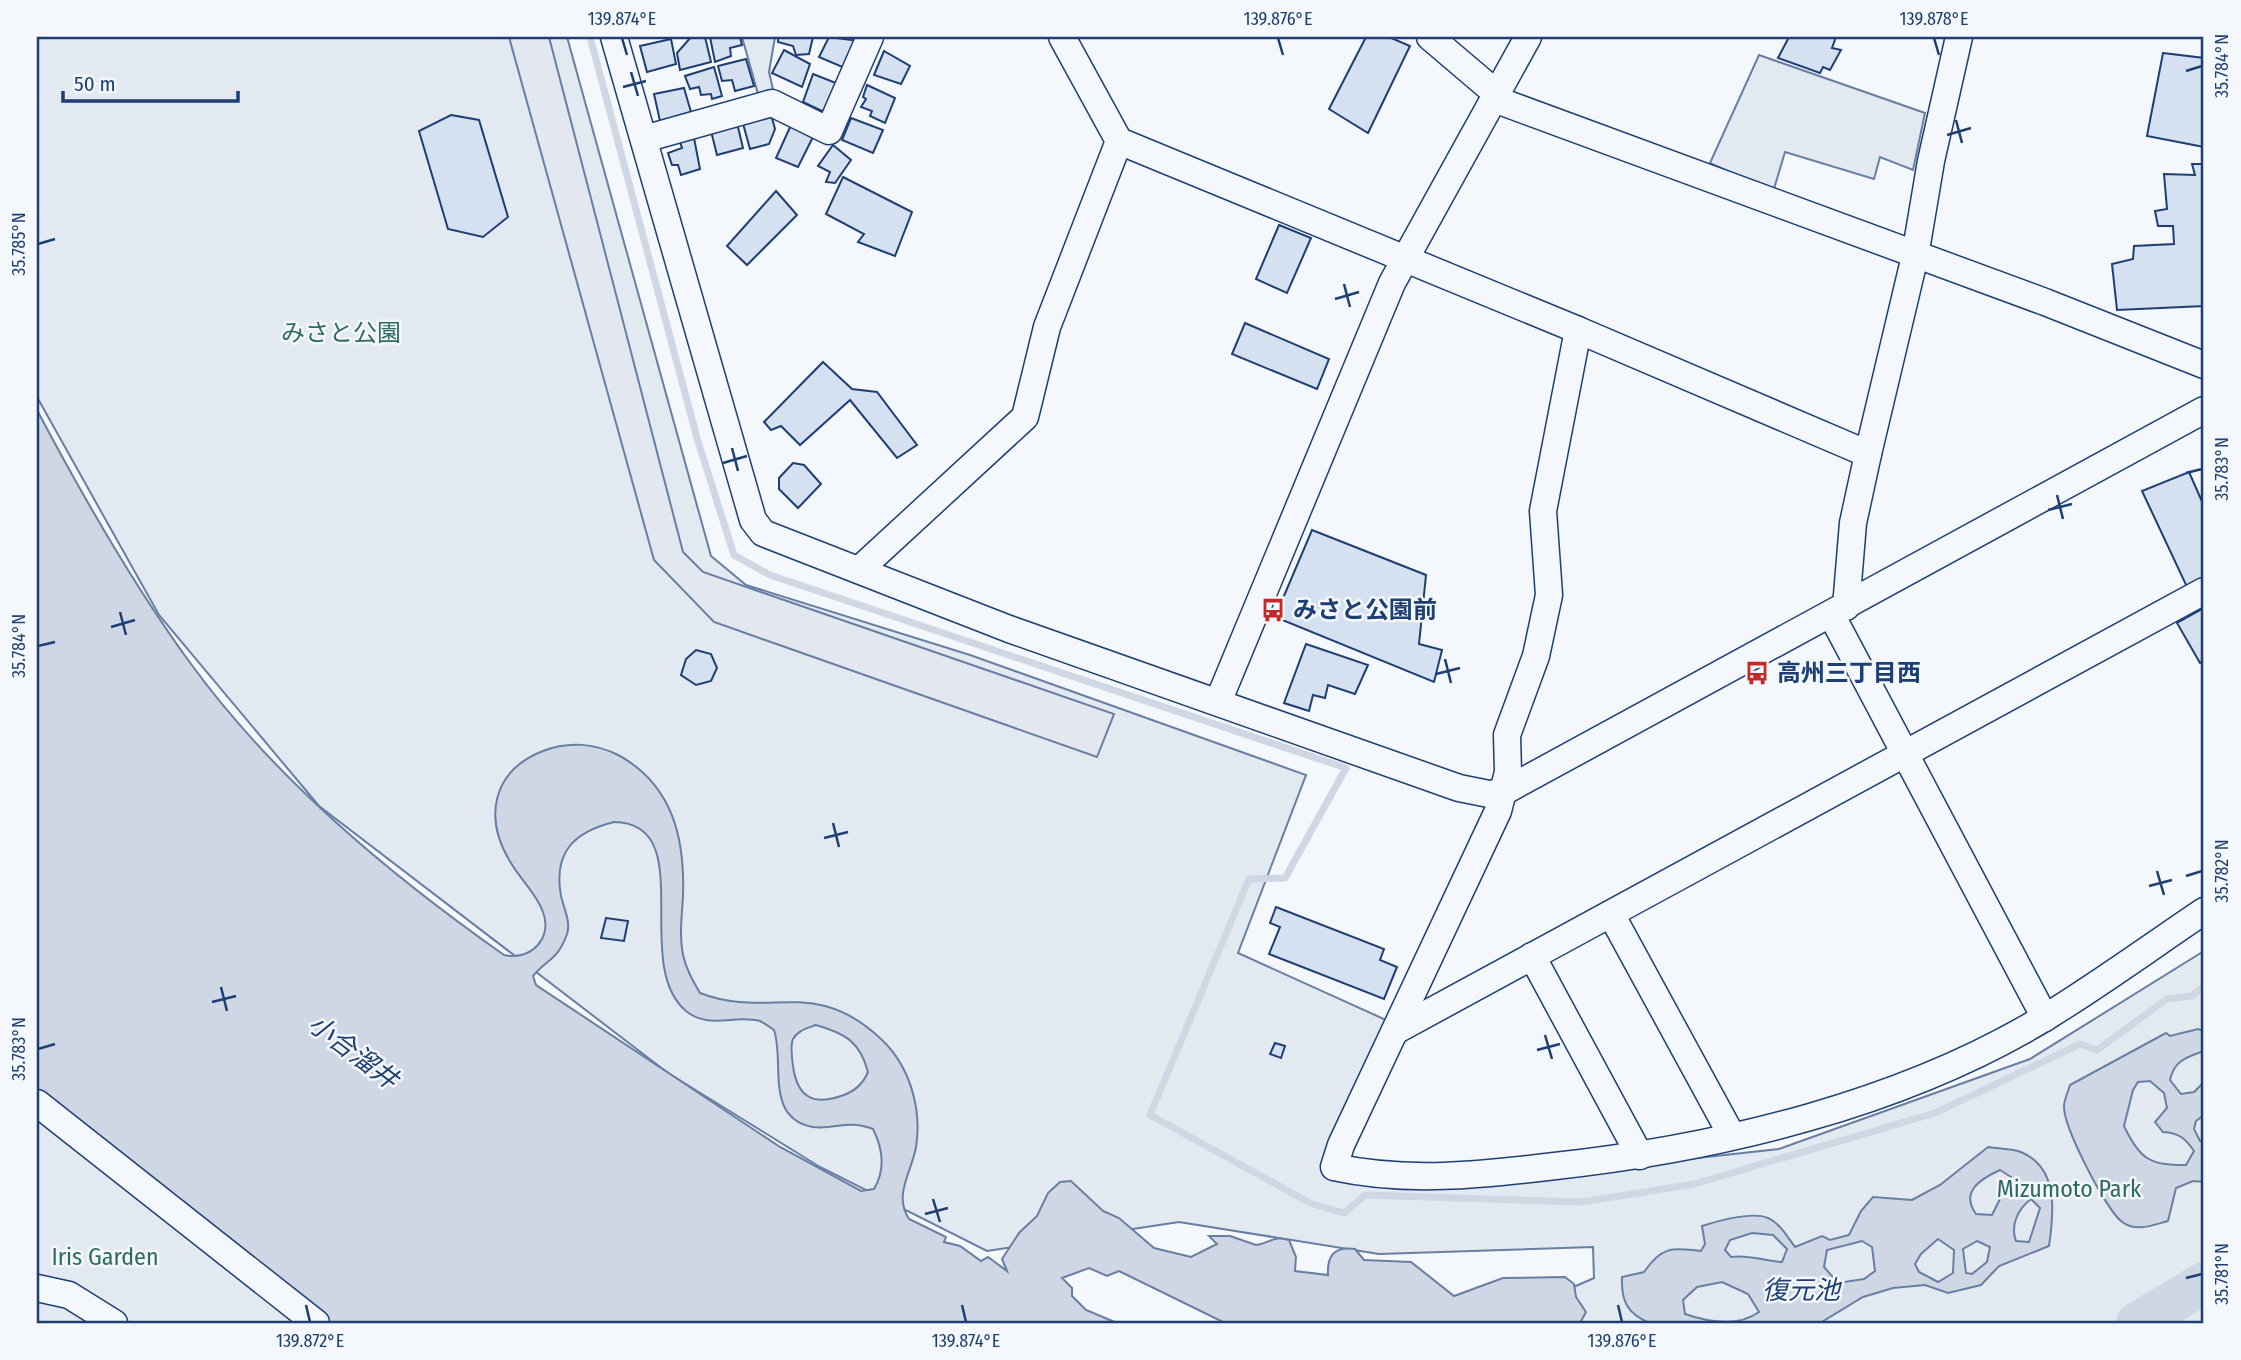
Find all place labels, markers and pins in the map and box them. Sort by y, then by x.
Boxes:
bus stop icon: みさと公園前 [1259,596,1287,624]
place label: みさと公園前 [1293,596,1437,624]
bus stop icon: 高州三丁目西 [1743,659,1771,687]
place label: 高州三丁目西 [1777,659,1921,687]

